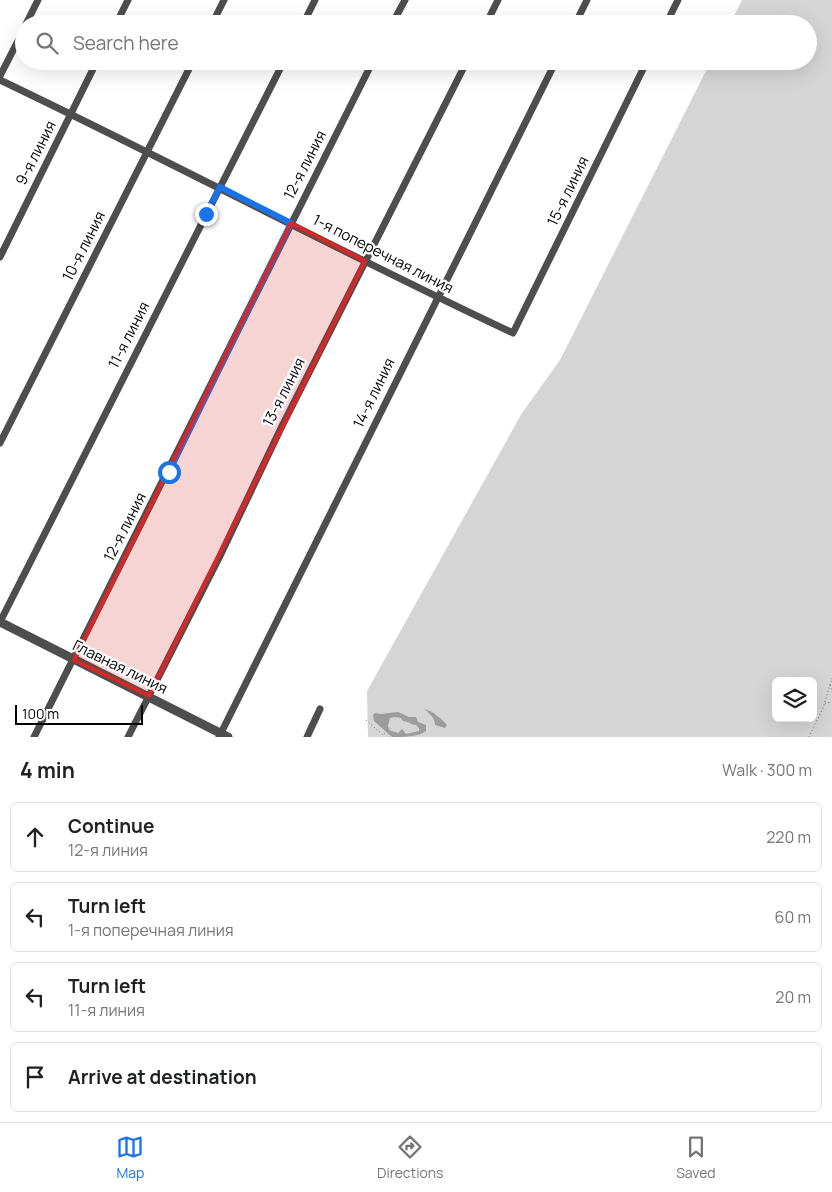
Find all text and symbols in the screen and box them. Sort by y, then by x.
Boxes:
search box [15,15,817,70]
icon: search [33,29,61,57]
text: Search here [73,30,179,56]
street label: 9-я линия [10,117,61,189]
street label: 12-я линия [278,127,331,203]
street label: 15-я линия [542,152,593,229]
route end [195,203,218,226]
street label: 10-я линия [57,207,110,284]
street label: 1-я поперечная линия [309,209,457,298]
street label: 11-я линия [103,298,154,372]
street label: 13-я линия [257,354,310,430]
street label: 14-я линия [348,354,399,431]
route start [158,461,181,484]
street label: 12-я линия [98,489,151,565]
street label: Главная линия [69,635,171,699]
map controls [772,677,817,722]
button: layers [772,677,817,722]
scale bar [15,702,142,725]
text: 100 m [22,704,59,723]
text: 4 min [20,756,75,784]
text: Walk · 300 m [722,759,812,781]
text: Continue [68,813,154,839]
icon: ahead [21,823,49,851]
text: 220 m [766,826,811,848]
text: 12-я линия [68,839,148,861]
text: Turn left [68,893,146,919]
icon: left [21,903,49,931]
text: 60 m [775,906,811,928]
text: 1-я поперечная линия [68,919,234,941]
text: Turn left [68,973,146,999]
icon: left [21,983,49,1011]
text: 20 m [775,986,811,1008]
text: 11-я линия [68,999,145,1021]
icon: arrive [21,1063,49,1091]
text: Arrive at destination [68,1064,257,1090]
tab: Map [116,1133,144,1182]
tab: Directions [377,1133,443,1182]
tab: Saved [676,1133,716,1182]

